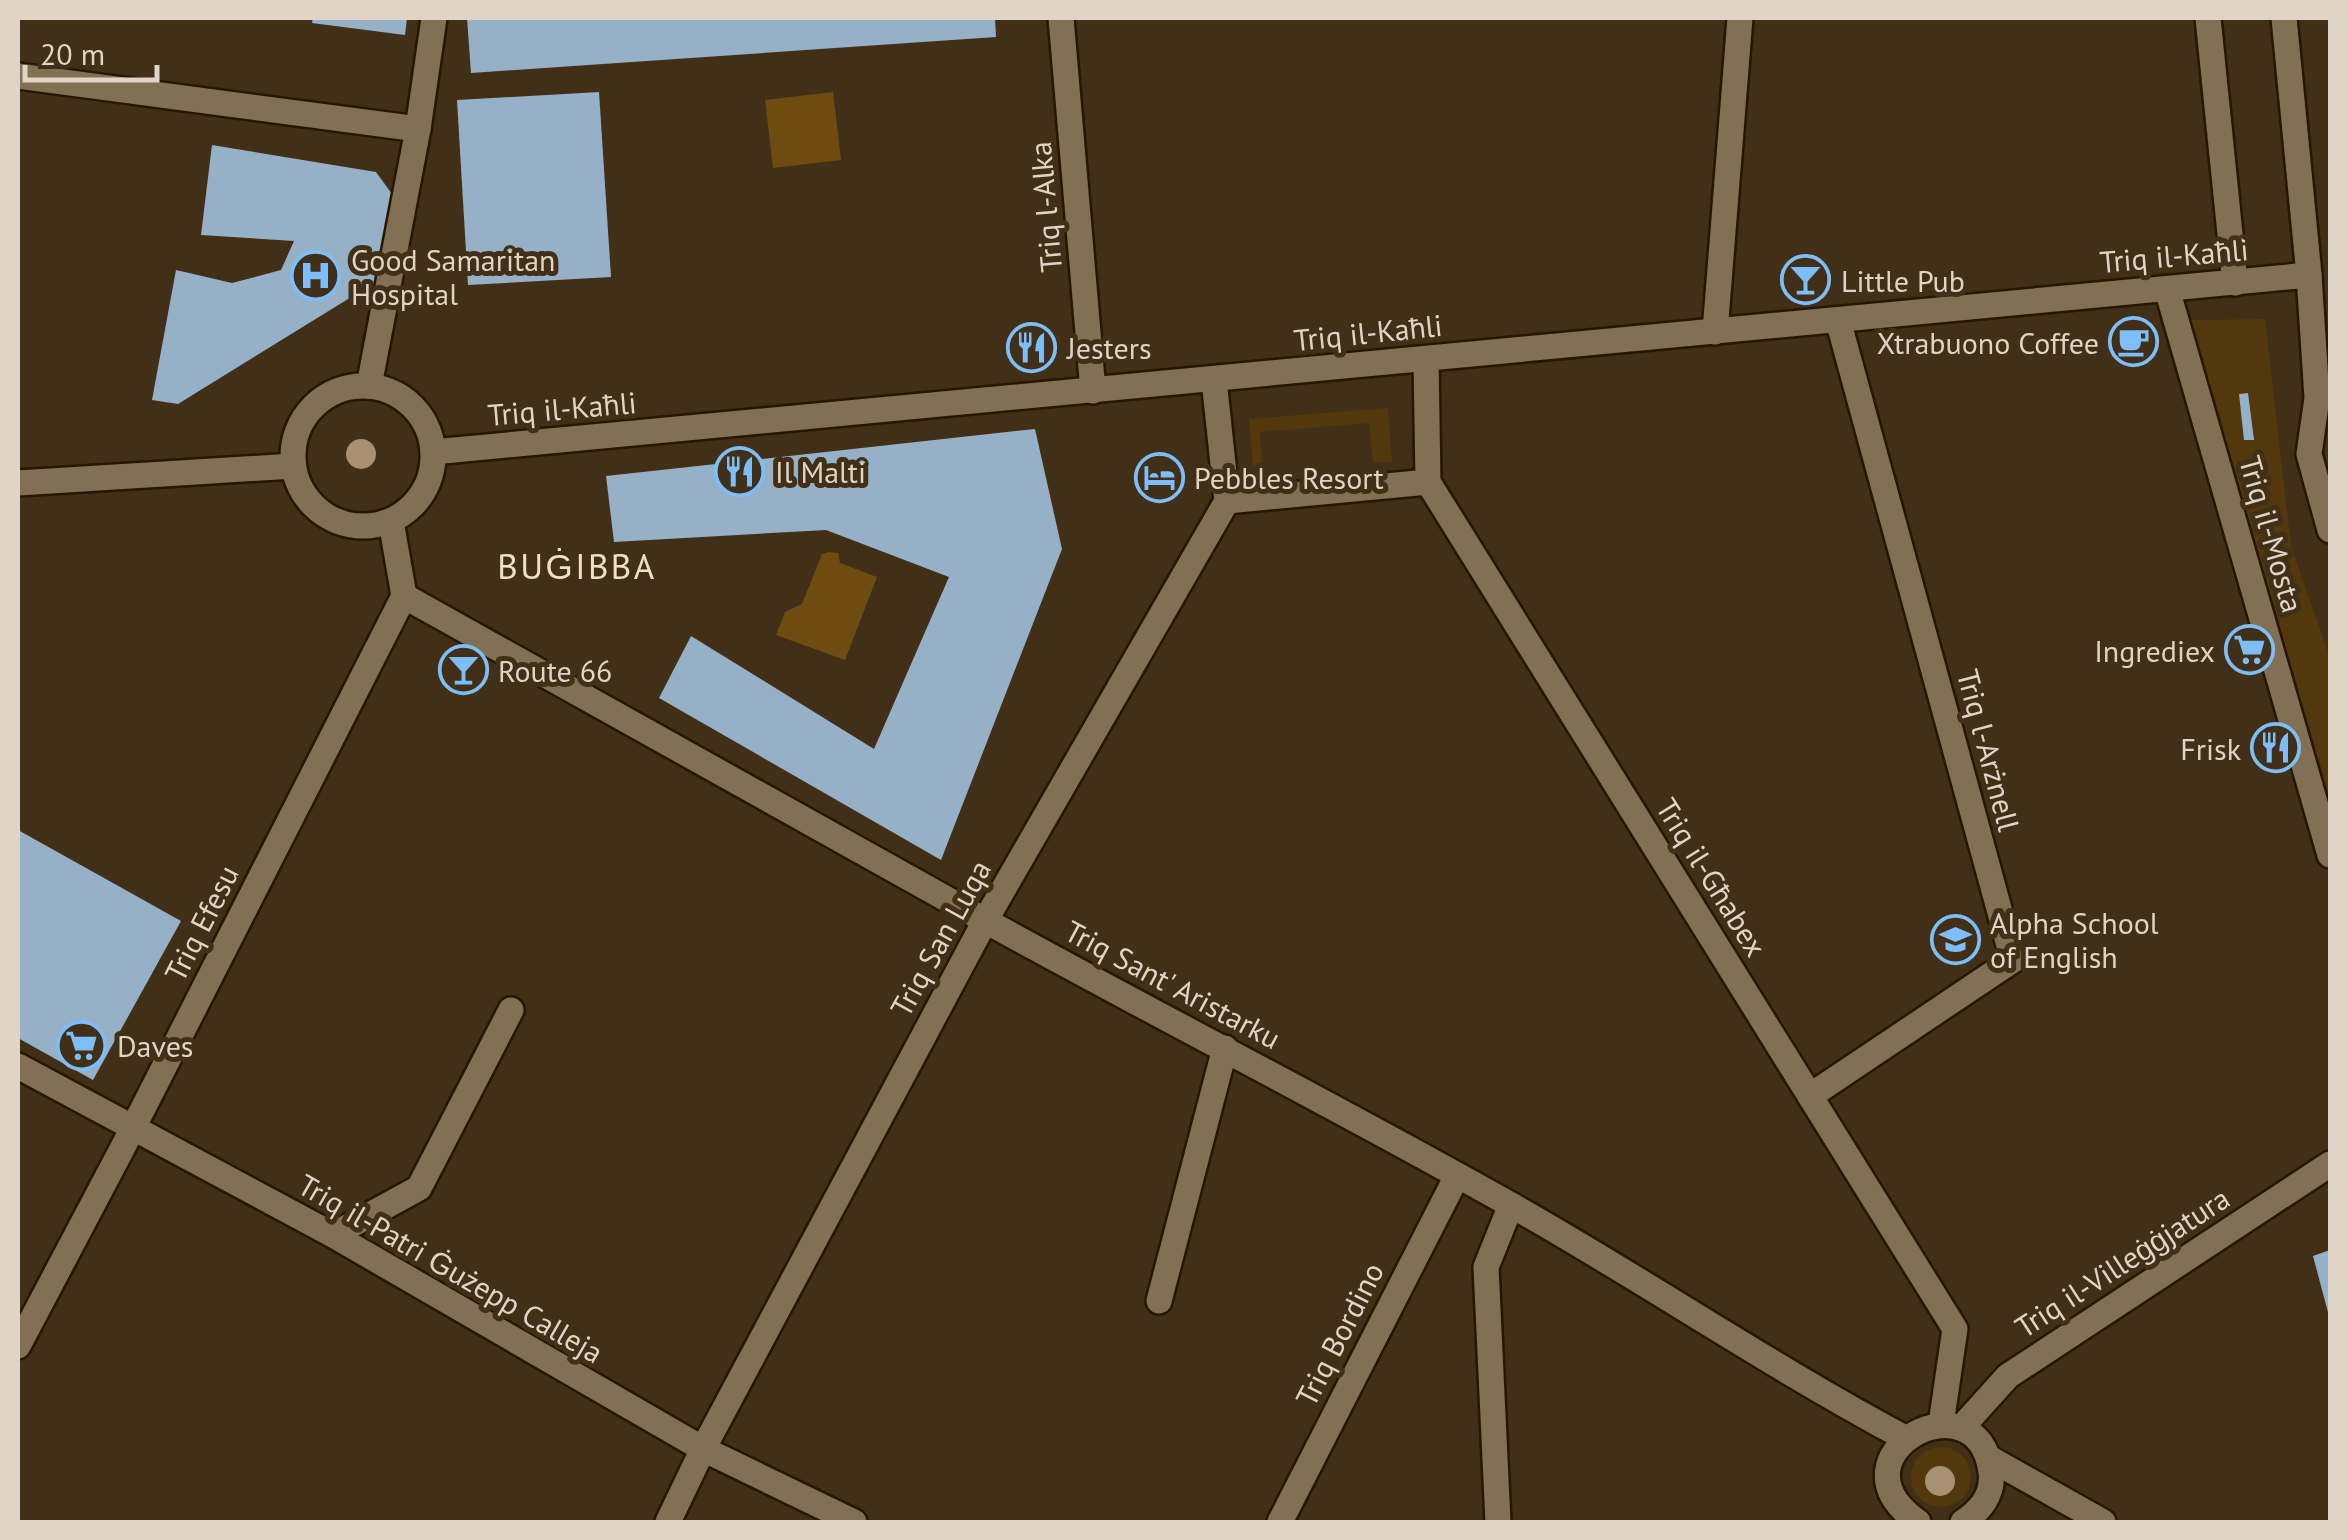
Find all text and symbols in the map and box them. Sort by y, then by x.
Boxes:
scale bar [25,20,158,82]
text: 20 m [40,34,105,73]
street label: Triq l-Alka [1020,140,1070,274]
street label: Triq il-Kaħli [2098,229,2250,281]
place label: Good Samaritan Hospital [351,240,555,313]
hospital icon: Good Samaritan Hospital [290,250,342,302]
bar icon: Little Pub [1780,254,1832,306]
place label: Little Pub [1841,261,1965,300]
street label: Triq il-Kaħli [1292,305,1444,359]
cafe icon: Xtrabuono Coffee [2108,316,2160,368]
restaurant icon: Jesters [1006,321,1058,373]
place label: Xtrabuono Coffee [1877,323,2099,362]
place label: Jesters [1065,328,1152,367]
street label: Triq il-Kaħli [486,382,638,434]
restaurant icon: Il Malti [714,445,766,497]
hotel icon: Pebbles Resort [1133,451,1185,503]
street label: Triq il-Mosta [2231,451,2313,617]
place label: Il Malti [775,452,866,491]
place label: Pebbles Resort [1194,458,1384,497]
district label: BUĠIBBA [497,543,657,589]
supermarket icon: Ingrediex [2224,624,2276,676]
place label: Ingrediex [2094,631,2215,670]
bar icon: Route 66 [437,644,489,696]
place label: Route 66 [498,651,612,690]
street label: Triq l-Arżnell [1949,665,2029,835]
restaurant icon: Frisk [2250,722,2302,774]
place label: Frisk [2180,729,2242,768]
street label: Triq il-Għabex [1648,791,1776,963]
street label: Triq San Luqa [881,853,999,1023]
street label: Triq Efesu [155,858,247,988]
place label: Alpha School of English [1990,903,2159,976]
street label: Triq Sant' Aristarku [1059,911,1287,1057]
school or university icon: Alpha School of English [1929,913,1981,965]
supermarket icon: Daves [56,1019,108,1071]
place label: Daves [117,1026,194,1065]
street label: Triq il-Patri Ġużepp Calleja [292,1165,610,1371]
street label: Triq il-Villeġġjatura [2007,1178,2237,1346]
street label: Triq Bordino [1286,1255,1392,1413]

